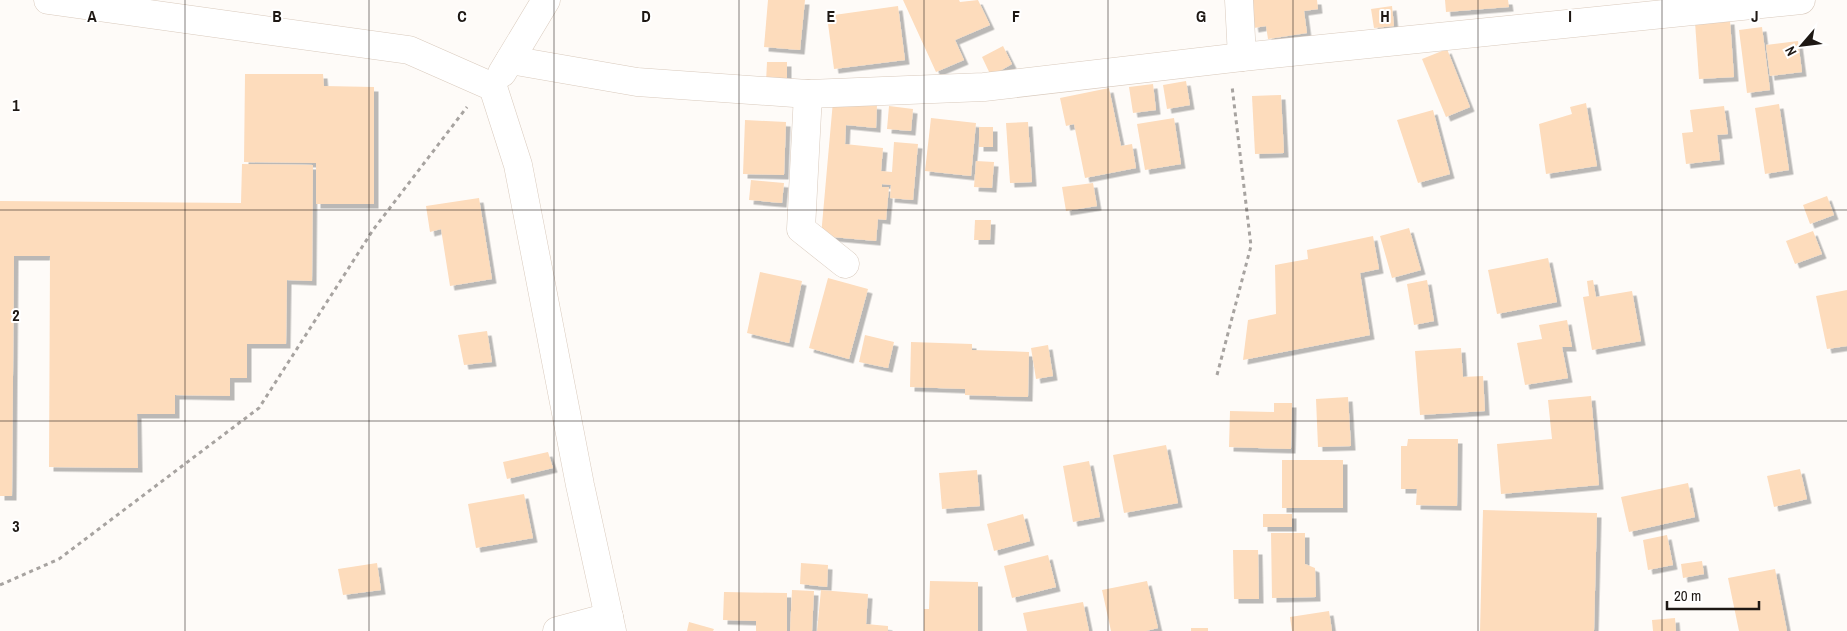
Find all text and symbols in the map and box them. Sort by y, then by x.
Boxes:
text: A [87,5,97,27]
text: B [272,5,282,27]
text: C [457,5,467,27]
text: D [641,5,651,27]
text: E [827,5,836,27]
text: F [1012,5,1020,27]
text: G [1196,5,1206,27]
text: H [1380,5,1390,27]
text: I [1568,5,1572,27]
text: J [1751,5,1759,27]
north arrow [1777,20,1827,70]
text: N [1781,43,1800,59]
text: 1 [12,94,20,116]
text: 2 [12,304,20,326]
text: 3 [12,515,20,537]
scale bar [1667,578,1760,610]
text: 20 m [1674,585,1701,606]

